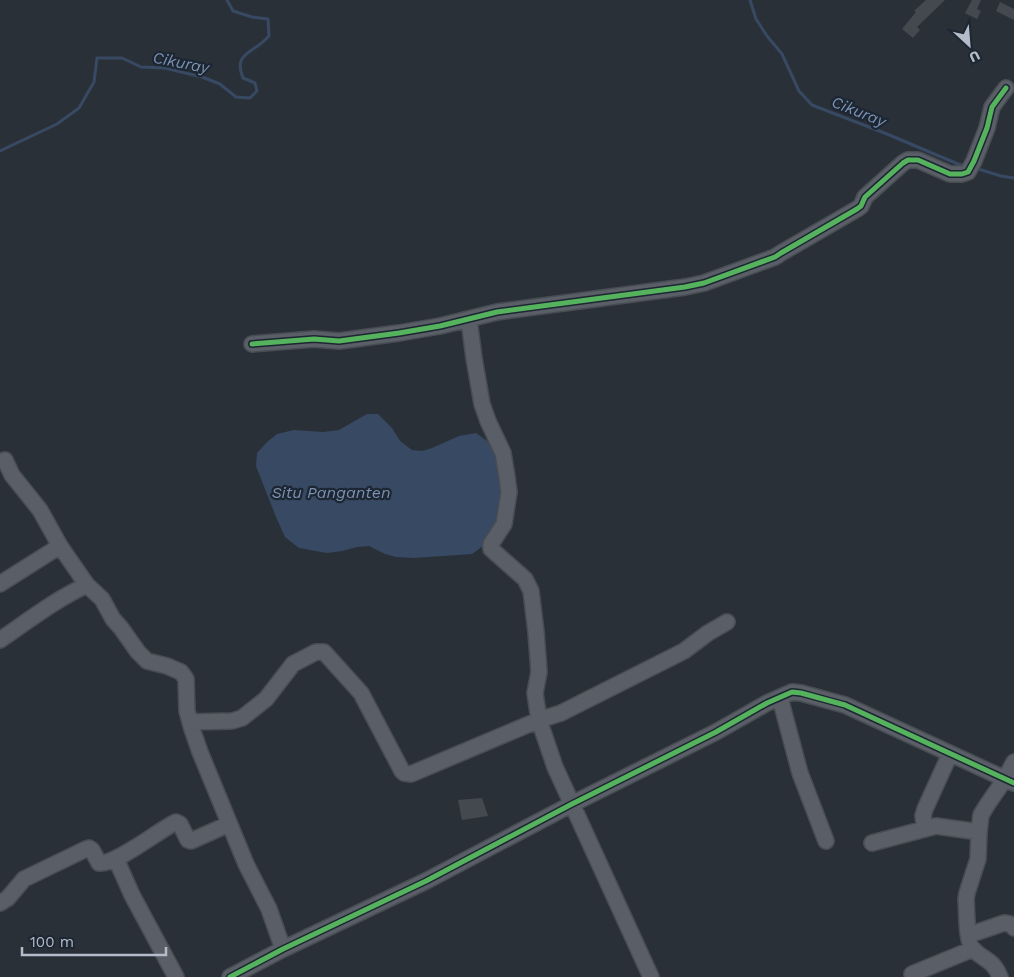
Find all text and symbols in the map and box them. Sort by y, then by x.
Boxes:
north arrow [944,20,994,70]
text: U [967,47,983,66]
water label: Cikuray [151,48,212,77]
water label: Cikuray [829,92,890,131]
water label: Situ Panganten [271,483,391,502]
scale bar [22,924,166,956]
text: 100 m [30,933,74,951]

